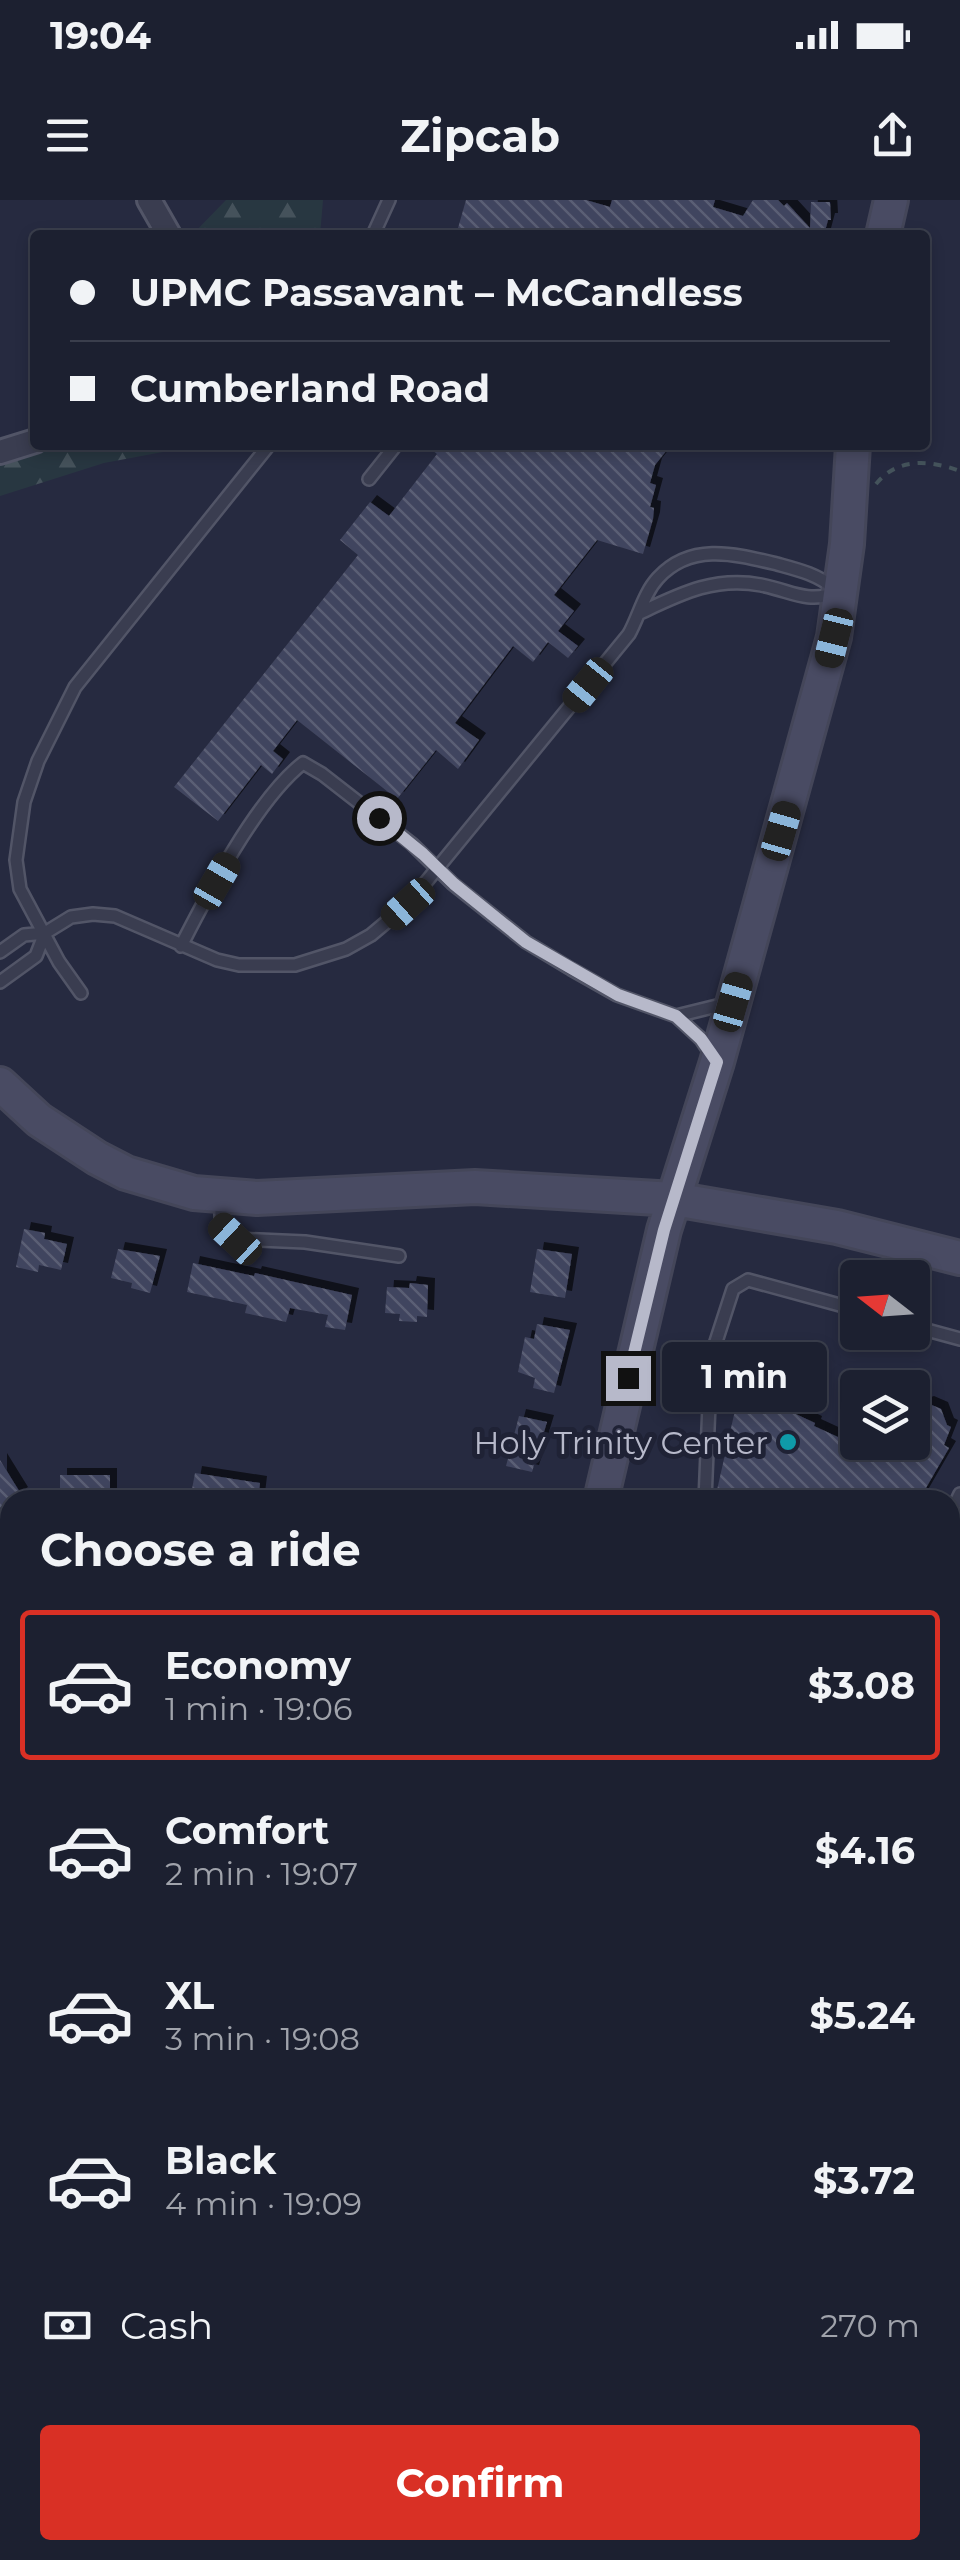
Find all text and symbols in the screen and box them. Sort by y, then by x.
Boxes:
text: 19:04 [50,12,151,59]
icon: menu [40,108,95,163]
text: Zipcab [400,108,560,163]
icon: share [865,108,920,163]
text: UPMC Passavant – McCandless [130,269,743,316]
text: Cumberland Road [130,365,490,412]
car [812,605,856,671]
car [557,652,619,718]
route start [357,796,402,841]
car [758,798,804,864]
car [189,848,245,914]
car [376,873,440,935]
car [710,969,756,1035]
car [203,1208,267,1270]
north arrow [840,1260,930,1350]
map controls [840,1260,930,1460]
callout: 1 min [663,1343,828,1413]
route end [606,1356,651,1401]
text: 1 min [701,1357,788,1396]
button: layers [840,1370,930,1460]
place label: Holy Trinity Center [474,1423,768,1462]
marker: Holy Trinity Center [777,1431,799,1453]
text: Choose a ride [40,1522,361,1577]
icon: car [45,1640,135,1730]
text: Economy [165,1642,351,1689]
text: $3.08 [808,1662,915,1709]
text: 1 min · 19:06 [165,1689,352,1728]
icon: car [45,1805,135,1895]
text: Comfort [165,1807,329,1854]
text: $4.16 [815,1827,915,1874]
text: 2 min · 19:07 [165,1854,358,1893]
icon: car [45,1970,135,2060]
text: XL [165,1972,214,2019]
text: $5.24 [810,1992,915,2039]
text: 3 min · 19:08 [165,2019,360,2058]
icon: car [45,2135,135,2225]
text: Black [165,2137,276,2184]
text: $3.72 [813,2157,915,2204]
text: 4 min · 19:09 [165,2184,362,2223]
icon: cash [40,2298,95,2353]
text: Cash [120,2302,213,2349]
text: 270 m [820,2306,920,2345]
button: Confirm [40,2425,920,2540]

